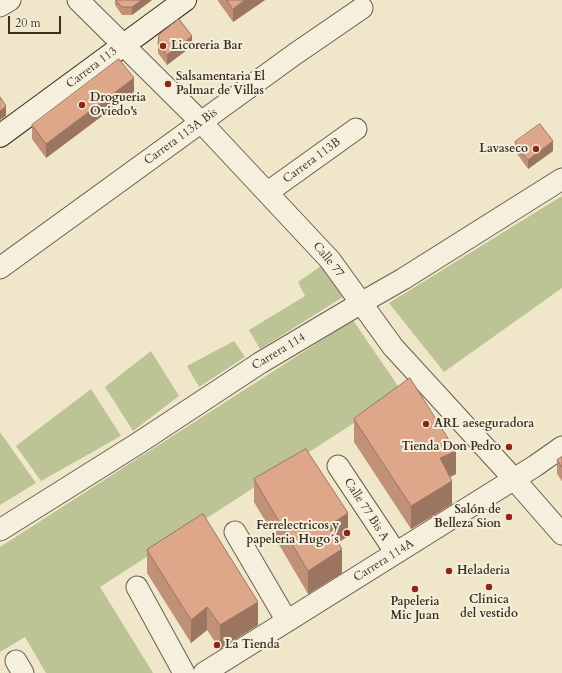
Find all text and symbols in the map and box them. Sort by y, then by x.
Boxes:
scale bar [10,8,63,34]
text: 20 m [15,15,41,31]
place label: Licoreria Bar [171,39,242,53]
marker: Licoreria Bar [158,41,168,51]
street label: Carrera 113 [64,44,120,92]
place label: Salsamentaria El Palmar de Villas [176,70,265,98]
marker: Salsamentaria El Palmar de Villas [163,79,173,89]
place label: Drogueria Oviedo's [90,91,146,119]
marker: Drogueria Oviedo's [77,100,87,110]
street label: Carrera 113A Bis [142,106,220,168]
street label: Carrera 113B [280,135,344,187]
place label: Lavaseco [479,142,528,156]
marker: Lavaseco [531,144,541,154]
street label: Calle 77 [309,239,347,281]
street label: Carrera 114 [250,330,308,374]
place label: ARL aeseguradora [434,417,534,431]
marker: ARL aeseguradora [421,419,431,429]
place label: Tienda Don Pedro [401,440,501,454]
marker: Tienda Don Pedro [504,442,514,452]
street label: Calle 77 Bis A [340,476,392,544]
place label: Salón de Belleza Sion [434,503,501,531]
marker: Salón de Belleza Sion [504,512,514,522]
place label: Ferrelectricos y papeleria Hugo´s [246,519,339,547]
marker: Ferrelectricos y papeleria Hugo´s [342,528,352,538]
street label: Carrera 114A [351,537,417,585]
place label: Heladeria [457,564,510,578]
marker: Heladeria [444,566,454,576]
marker: Clínica del vestido [484,582,494,592]
marker: Papeleria Mic Juan [410,584,420,594]
place label: Clínica del vestido [460,593,518,621]
place label: Papeleria Mic Juan [390,595,440,623]
place label: La Tienda [225,638,280,652]
marker: La Tienda [212,640,222,650]

